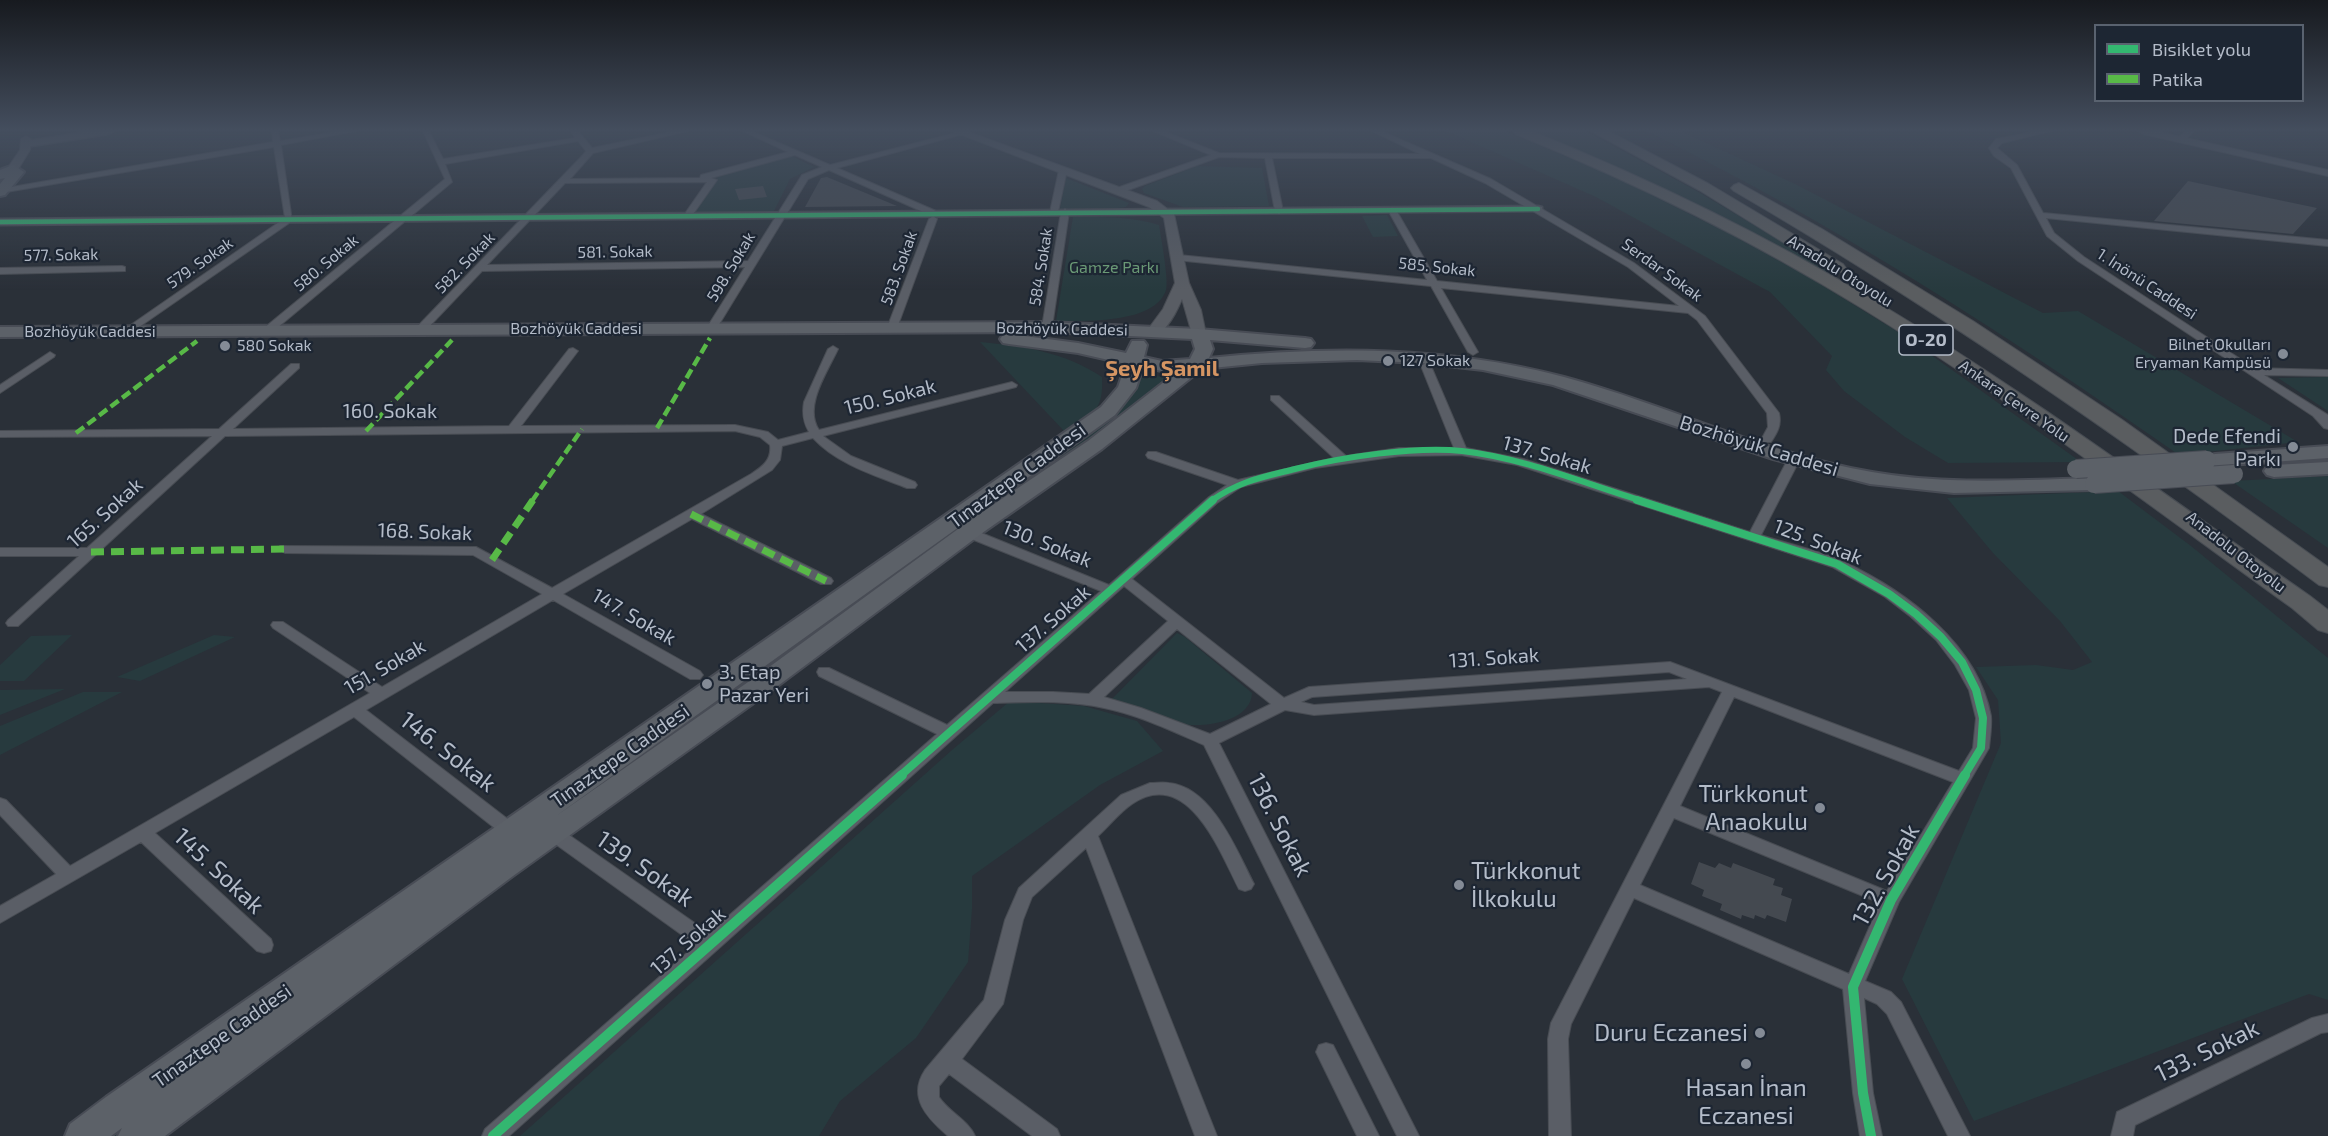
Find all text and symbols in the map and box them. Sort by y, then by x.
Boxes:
legend [2094,24,2304,102]
text: Bisiklet yolu [2152,38,2251,60]
text: Patika [2152,68,2203,90]
street label: 584. Sokak [1025,227,1057,307]
street label: 582. Sokak [431,228,499,298]
street label: 583. Sokak [877,228,921,308]
street label: 598. Sokak [703,229,759,305]
street label: 580. Sokak [290,230,362,296]
street label: Anadolu Otoyolu [1784,231,1896,311]
street label: 579. Sokak [163,233,237,293]
street label: Serdar Sokak [1618,234,1706,306]
street label: 581. Sokak [577,242,653,262]
street label: 577. Sokak [24,245,98,265]
street label: 1. İnönü Caddesi [2094,245,2200,323]
street label: 585. Sokak [1398,253,1476,281]
park label: Gamze Parkı [1069,258,1159,278]
street label: Bozhöyük Caddesi [996,318,1128,340]
street label: Bozhöyük Caddesi [510,319,642,339]
street label: Bozhöyük Caddesi [24,322,156,342]
road number: O-20 [1899,325,1953,355]
place label: Bilnet Okulları Eryaman Kampüsü [2135,335,2271,373]
place label: 580 Sokak [237,336,312,356]
marker: 580 Sokak [218,339,232,353]
marker: Bilnet Okulları Eryaman Kampüsü [2276,347,2290,361]
place label: 127 Sokak [1400,351,1470,371]
marker: 127 Sokak [1381,354,1395,368]
district label: Şeyh Şamil [1105,356,1219,382]
street label: Ankara Çevre Yolu [1955,356,2073,446]
street label: 150. Sokak [842,374,938,420]
street label: 160. Sokak [343,399,437,423]
street label: Bozhöyük Caddesi [1677,410,1841,482]
street label: Tınaztepe Caddesi [944,418,1090,534]
place label: Dede Efendi Parkı [2173,424,2281,471]
street label: 137. Sokak [1500,431,1594,479]
marker: Dede Efendi Parkı [2286,440,2300,454]
street label: 165. Sokak [62,473,148,553]
street label: Anadolu Otoyolu [2182,507,2290,597]
street label: 125. Sokak [1770,514,1866,570]
street label: 130. Sokak [999,515,1095,573]
street label: 168. Sokak [377,518,473,546]
street label: 137. Sokak [1011,580,1095,658]
street label: 147. Sokak [588,583,680,651]
street label: 151. Sokak [340,634,430,700]
street label: 131. Sokak [1448,643,1540,673]
place label: 3. Etap Pazar Yeri [719,660,809,707]
marker: 3. Etap Pazar Yeri [700,677,714,691]
street label: Tınaztepe Caddesi [546,699,694,813]
street label: 146. Sokak [394,706,502,798]
street label: 136. Sokak [1242,768,1318,882]
place label: Türkkonut Anaokulu [1698,780,1808,836]
marker: Türkkonut Anaokulu [1813,801,1827,815]
street label: 132. Sokak [1846,819,1926,931]
street label: 145. Sokak [168,822,270,920]
street label: 139. Sokak [591,825,699,913]
place label: Türkkonut İlkokulu [1471,857,1581,913]
marker: Türkkonut İlkokulu [1452,878,1466,892]
street label: 137. Sokak [646,902,730,980]
street label: Tınaztepe Caddesi [148,979,296,1093]
street label: 133. Sokak [2150,1014,2264,1088]
place label: Duru Eczanesi [1594,1019,1748,1047]
marker: Duru Eczanesi [1753,1026,1767,1040]
marker: Hasan İnan Eczanesi [1739,1057,1753,1071]
place label: Hasan İnan Eczanesi [1685,1074,1807,1130]

